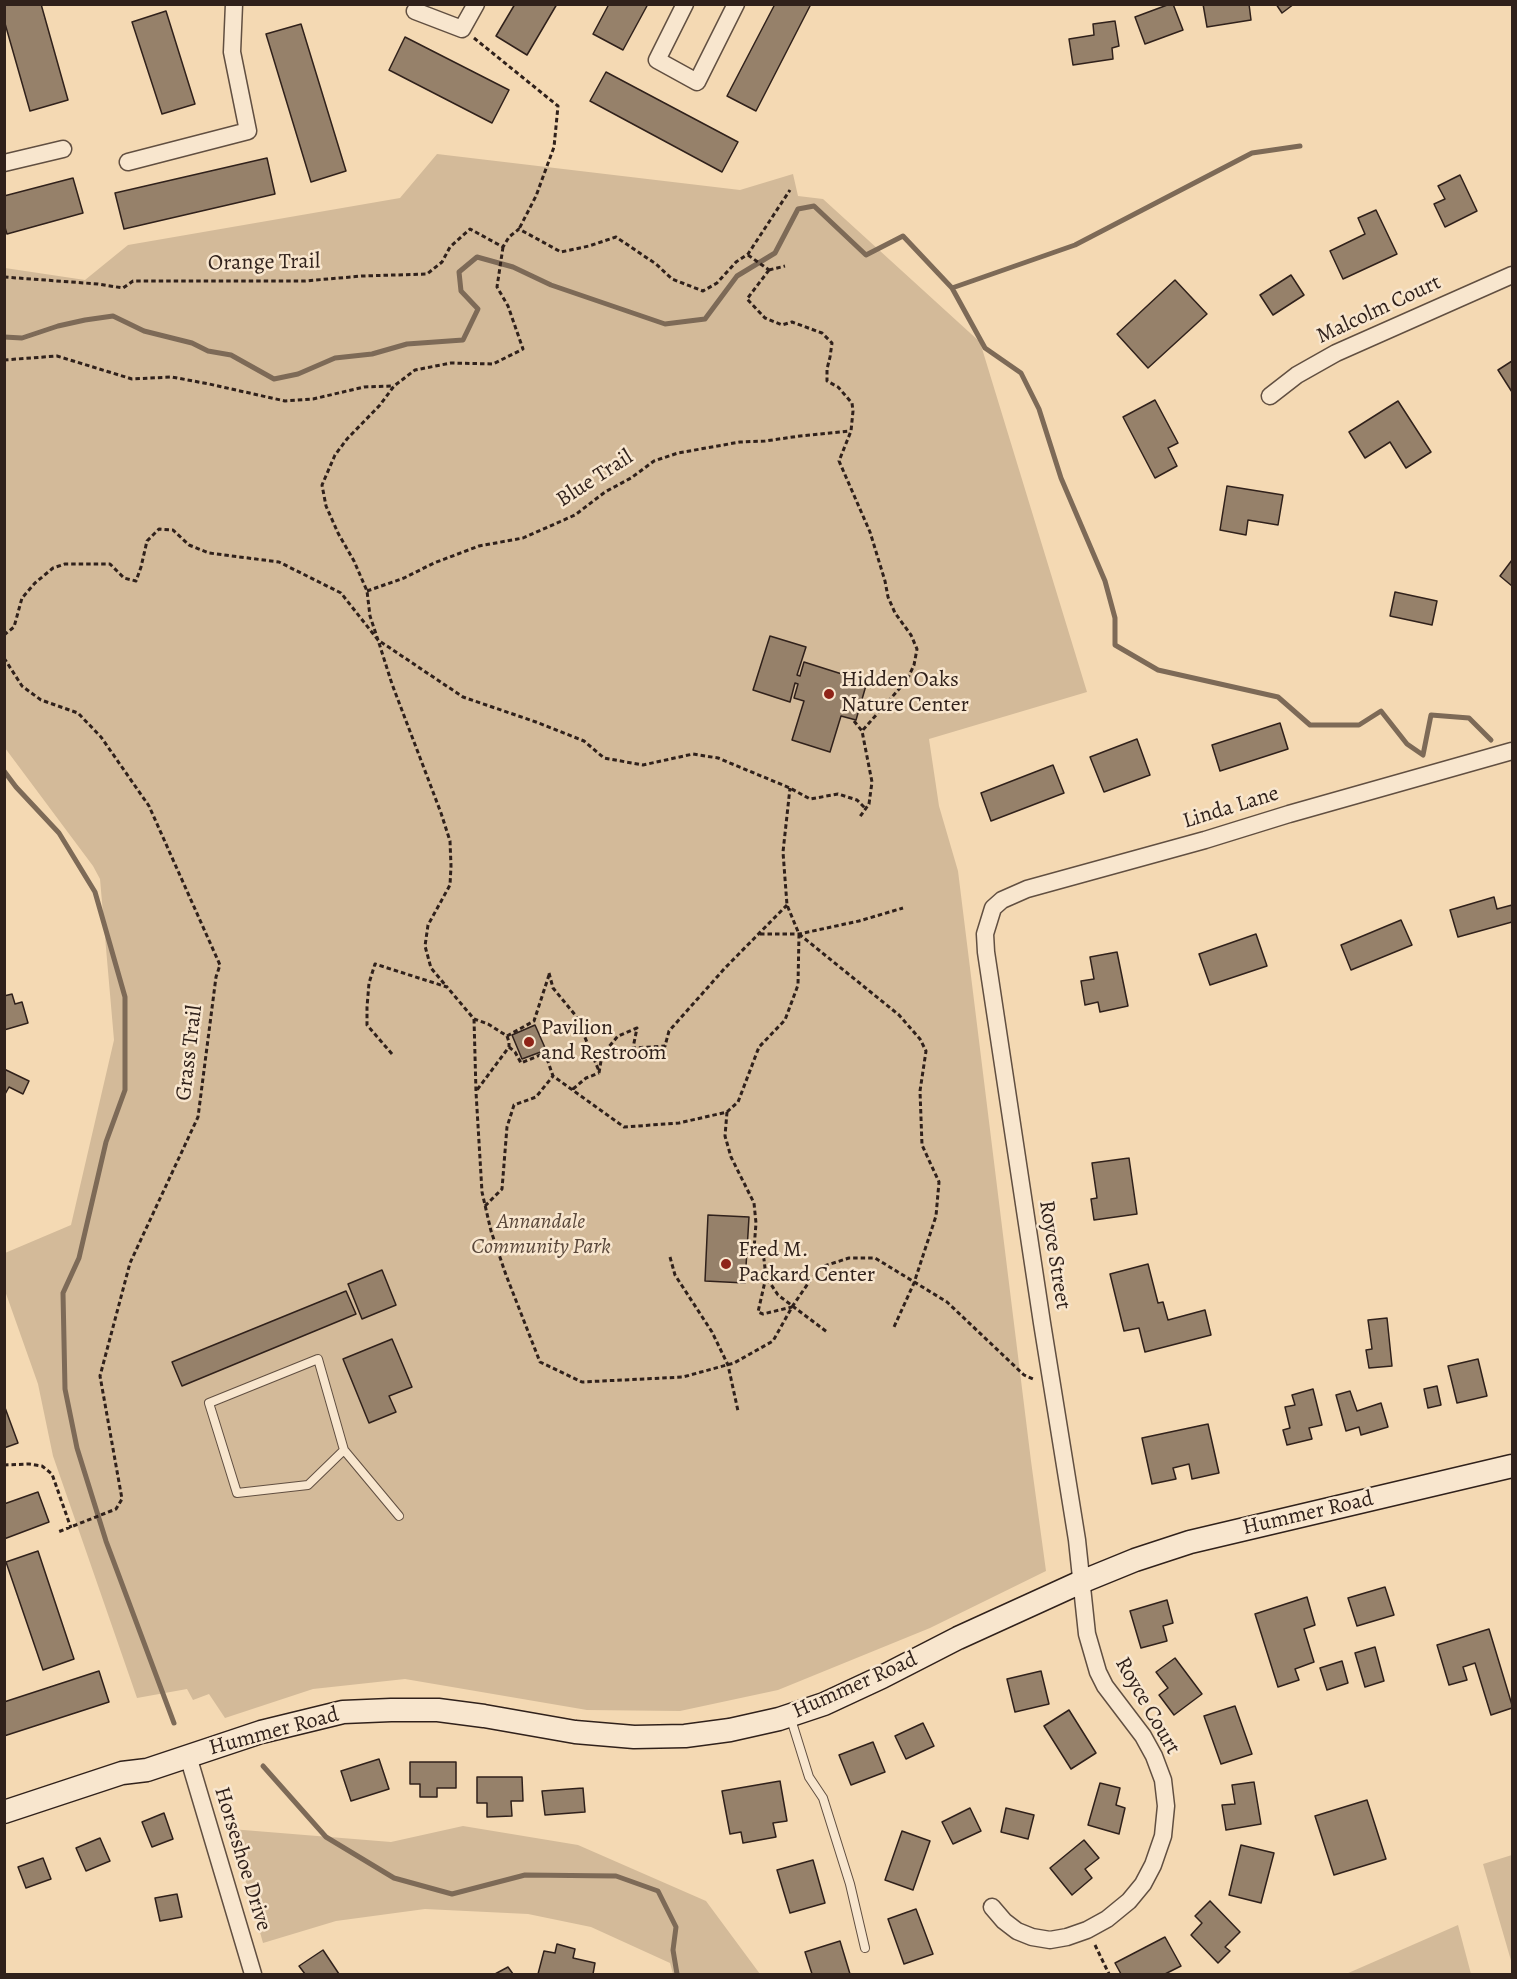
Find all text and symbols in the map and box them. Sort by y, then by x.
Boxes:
street label: Orange Trail [208,249,320,277]
street label: Malcolm Court [1313,270,1445,350]
street label: Blue Trail [552,445,638,513]
place label: Hidden Oaks Nature Center [841,668,969,720]
marker: Hidden Oaks Nature Center [822,687,836,701]
street label: Linda Lane [1180,781,1282,835]
street label: Grass Trail [171,1004,209,1102]
place label: Pavilion and Restroom [541,1016,667,1068]
marker: Pavilion and Restroom [522,1035,536,1049]
street label: Royce Street [1032,1199,1076,1311]
park label: Annandale Community Park [471,1210,611,1262]
place label: Fred M. Packard Center [738,1238,875,1290]
marker: Fred M. Packard Center [719,1257,733,1271]
street label: Hummer Road [1240,1486,1376,1542]
street label: Hummer Road [789,1647,921,1725]
street label: Royce Court [1109,1653,1185,1759]
street label: Hummer Road [206,1702,342,1762]
street label: Horseshoe Drive [208,1784,276,1934]

